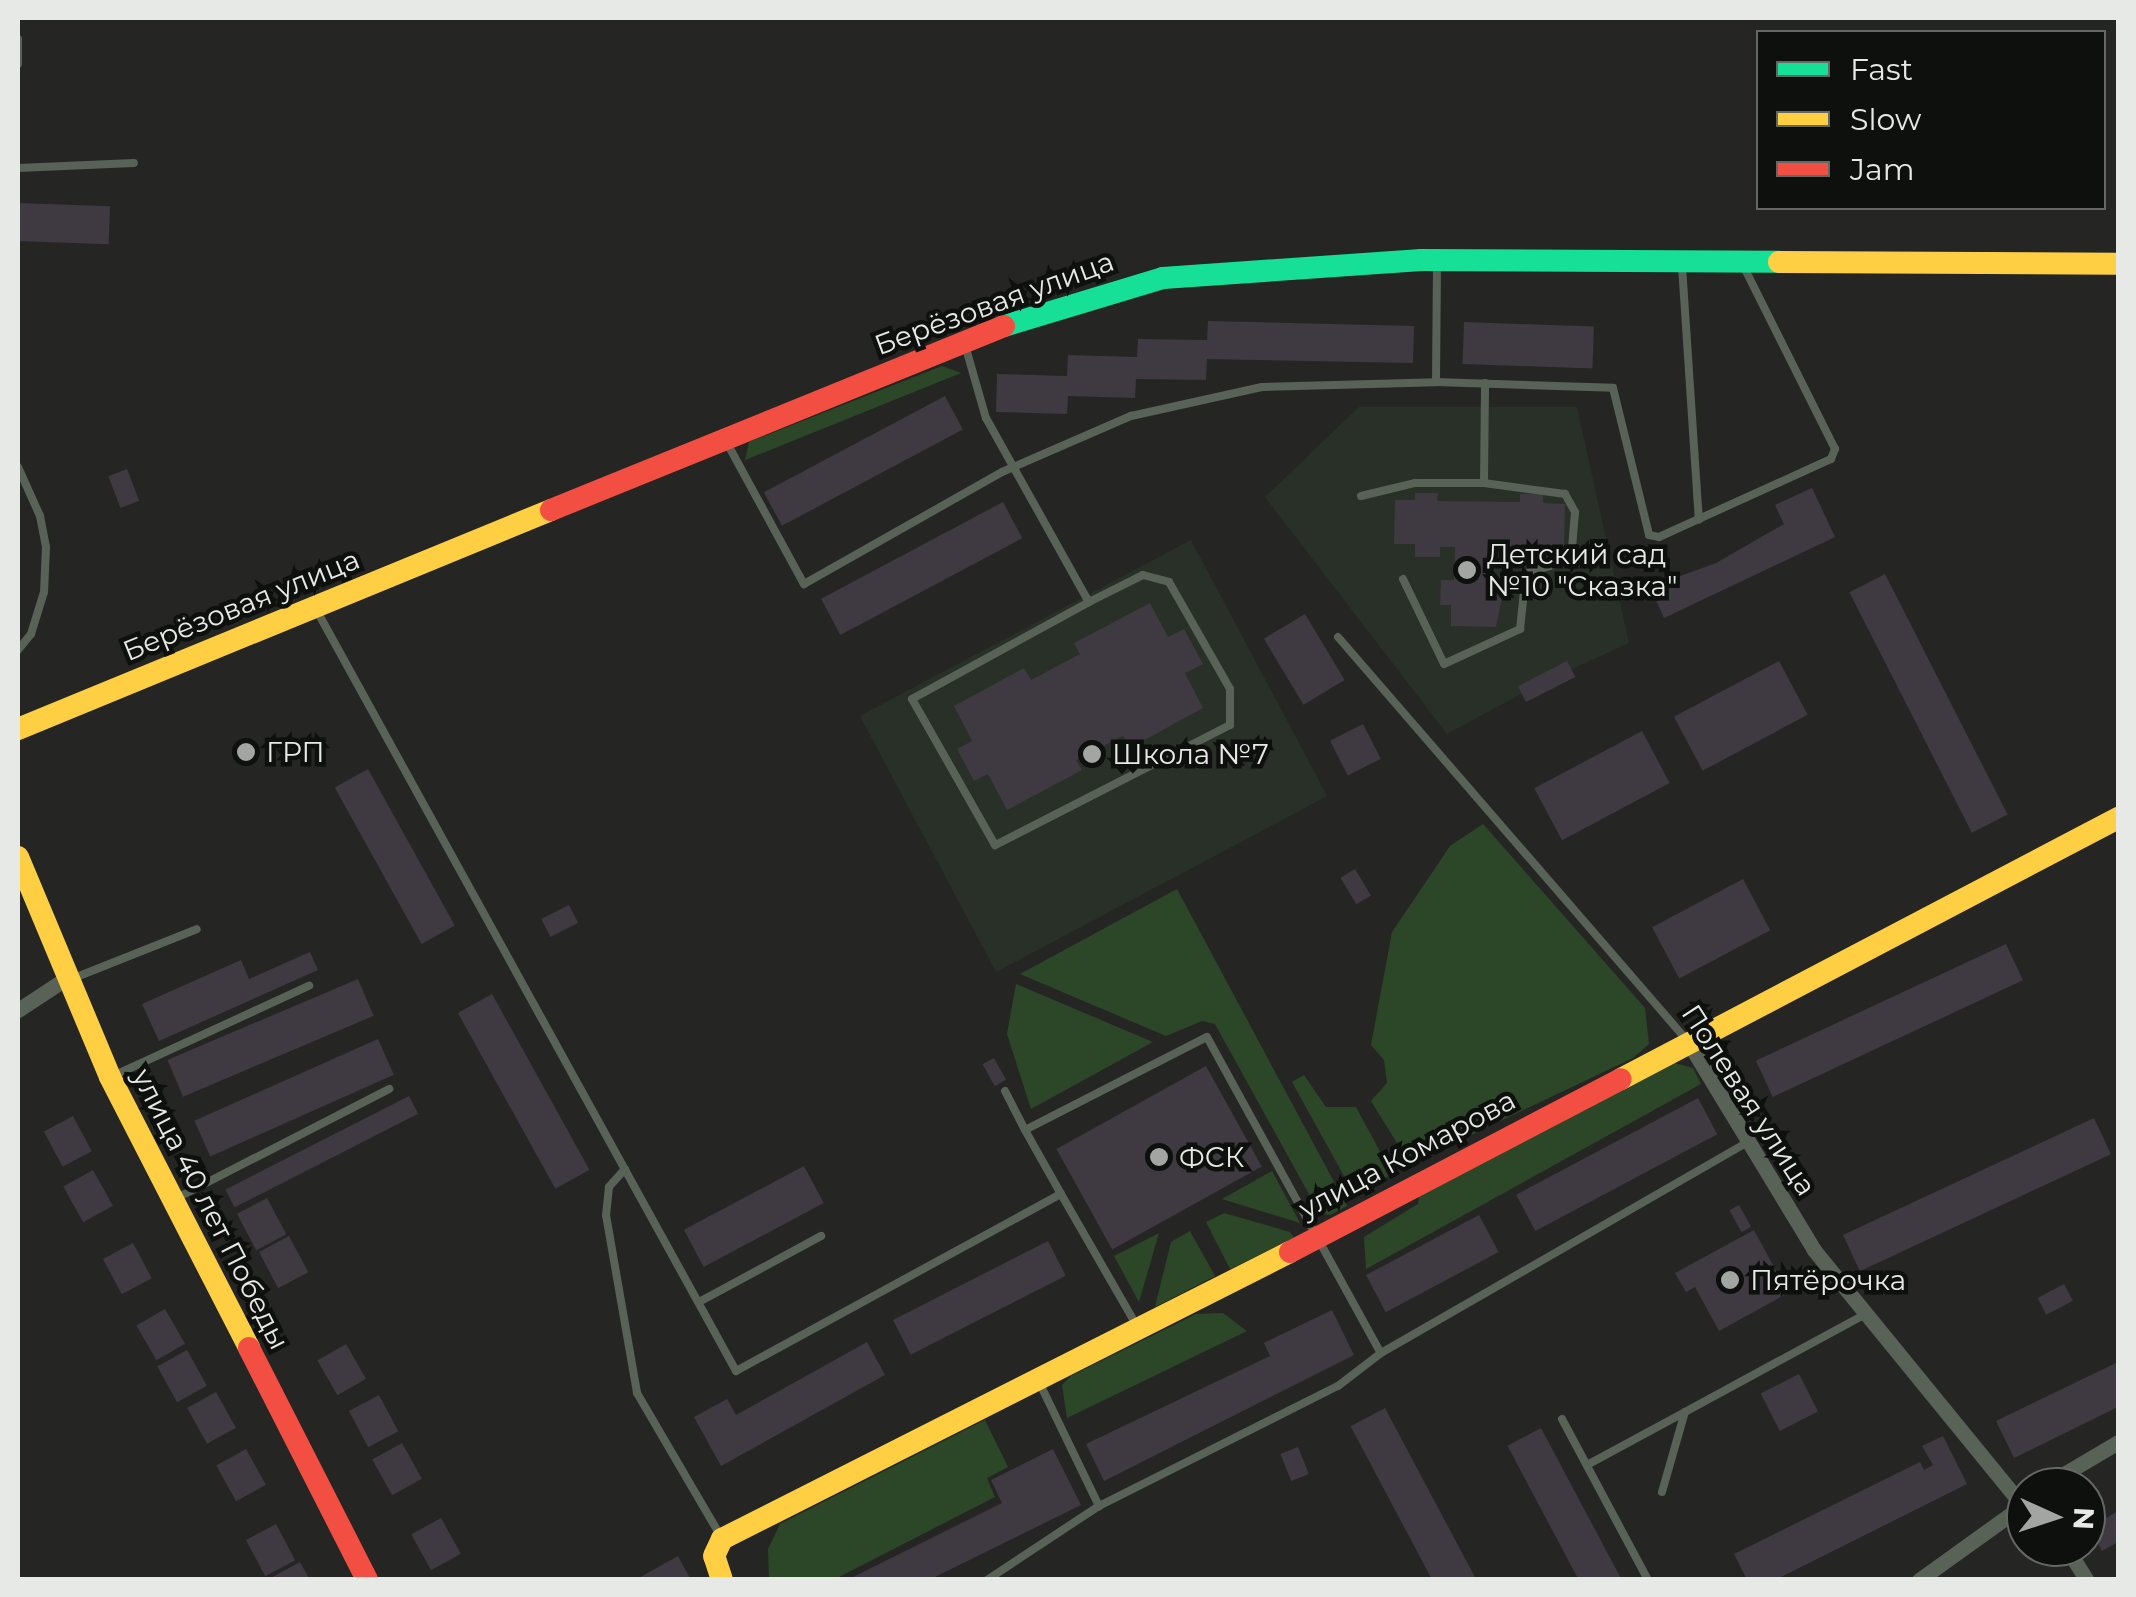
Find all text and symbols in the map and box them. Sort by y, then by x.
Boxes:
legend [1756,30,2106,210]
text: Fast [1850,51,1913,88]
text: Slow [1850,101,1921,138]
text: Jam [1850,151,1915,188]
street label: Берёзовая улица [870,244,1118,362]
place label: Детский сад №10 "Сказка" [1487,537,1677,603]
street label: Берёзовая улица [118,542,364,668]
marker: Детский сад №10 "Сказка" [1456,559,1478,581]
place label: ГРП [266,735,325,769]
place label: Школа №7 [1112,737,1269,771]
marker: ГРП [235,741,257,763]
marker: Школа №7 [1081,743,1103,765]
street label: Полевая улица [1675,998,1823,1202]
street label: улица 40 лет Победы [126,1063,296,1355]
street label: улица Комарова [1293,1083,1521,1225]
place label: ФСК [1179,1140,1244,1174]
marker: ФСК [1148,1146,1170,1168]
place label: Пятёрочка [1750,1263,1906,1297]
marker: Пятёрочка [1719,1269,1741,1291]
north arrow [2006,1467,2106,1567]
text: N [2066,1506,2102,1531]

